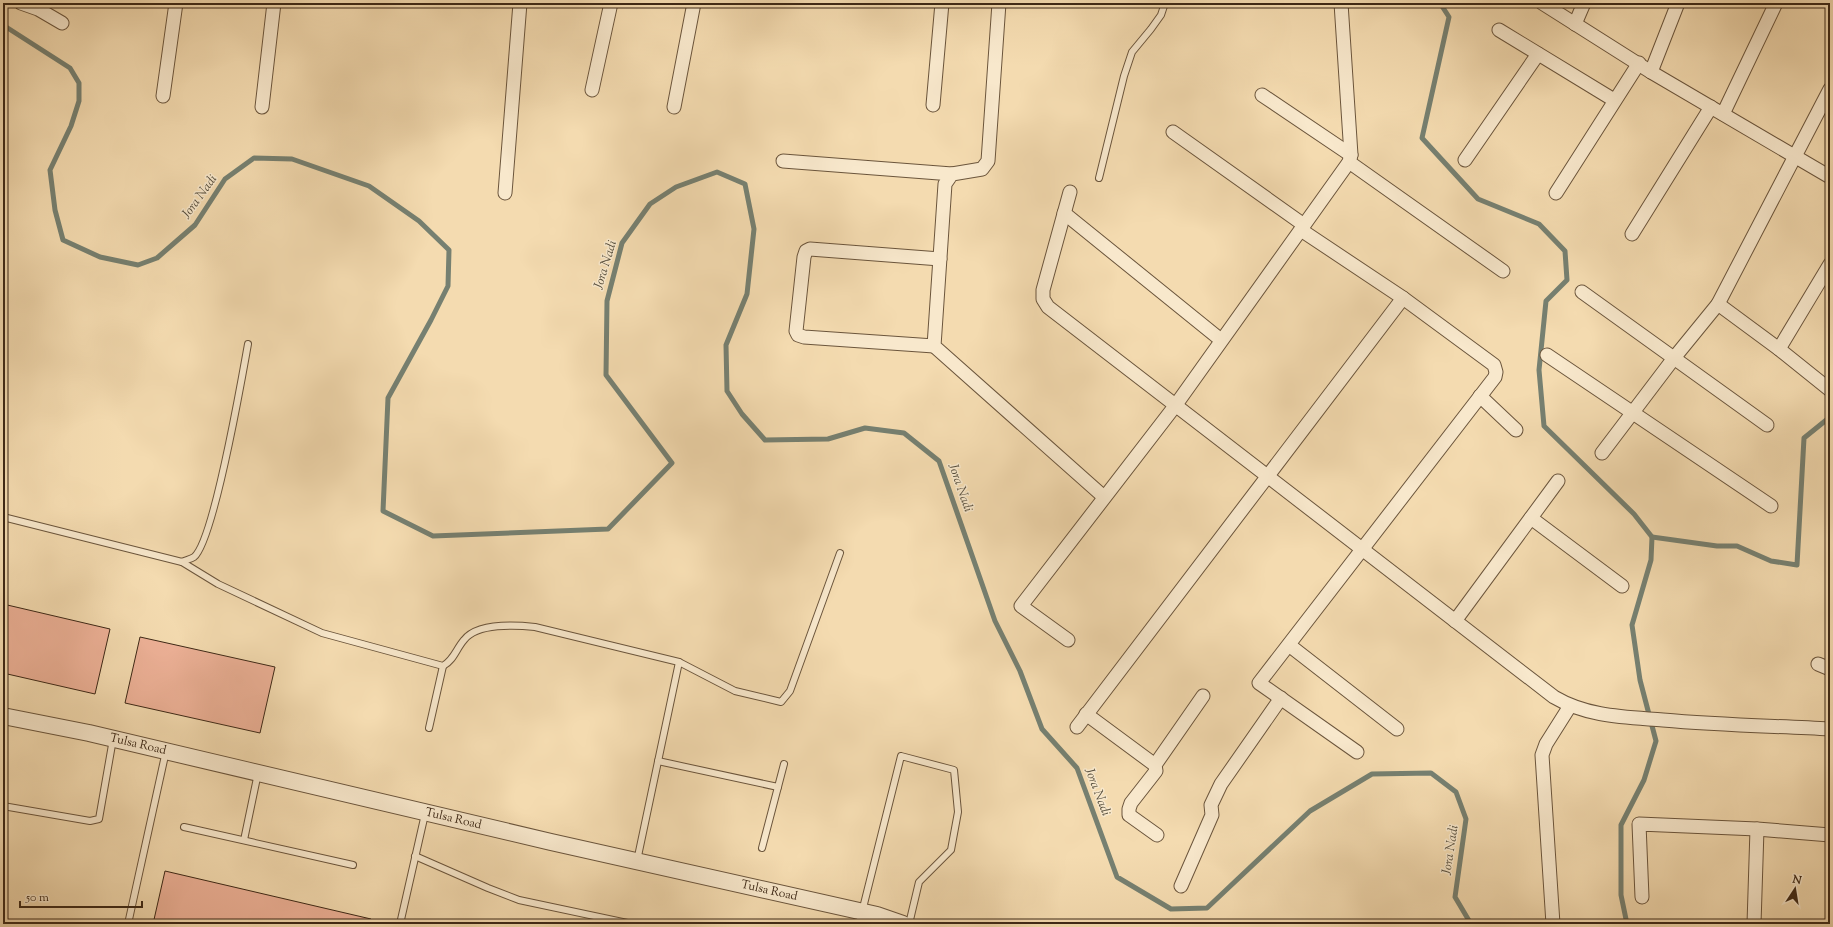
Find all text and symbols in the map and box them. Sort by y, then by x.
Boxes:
water label: Jora Nadi [177,171,222,223]
water label: Jora Nadi [590,238,622,293]
water label: Jora Nadi [943,460,977,515]
street label: Tulsa Road [108,729,168,760]
water label: Jora Nadi [1079,764,1114,819]
street label: Tulsa Road [423,804,484,834]
water label: Jora Nadi [1438,824,1464,877]
north arrow [1775,869,1815,909]
text: N [1790,871,1803,889]
street label: Tulsa Road [739,876,799,906]
scale bar [20,883,142,909]
text: 50 m [25,889,49,907]

